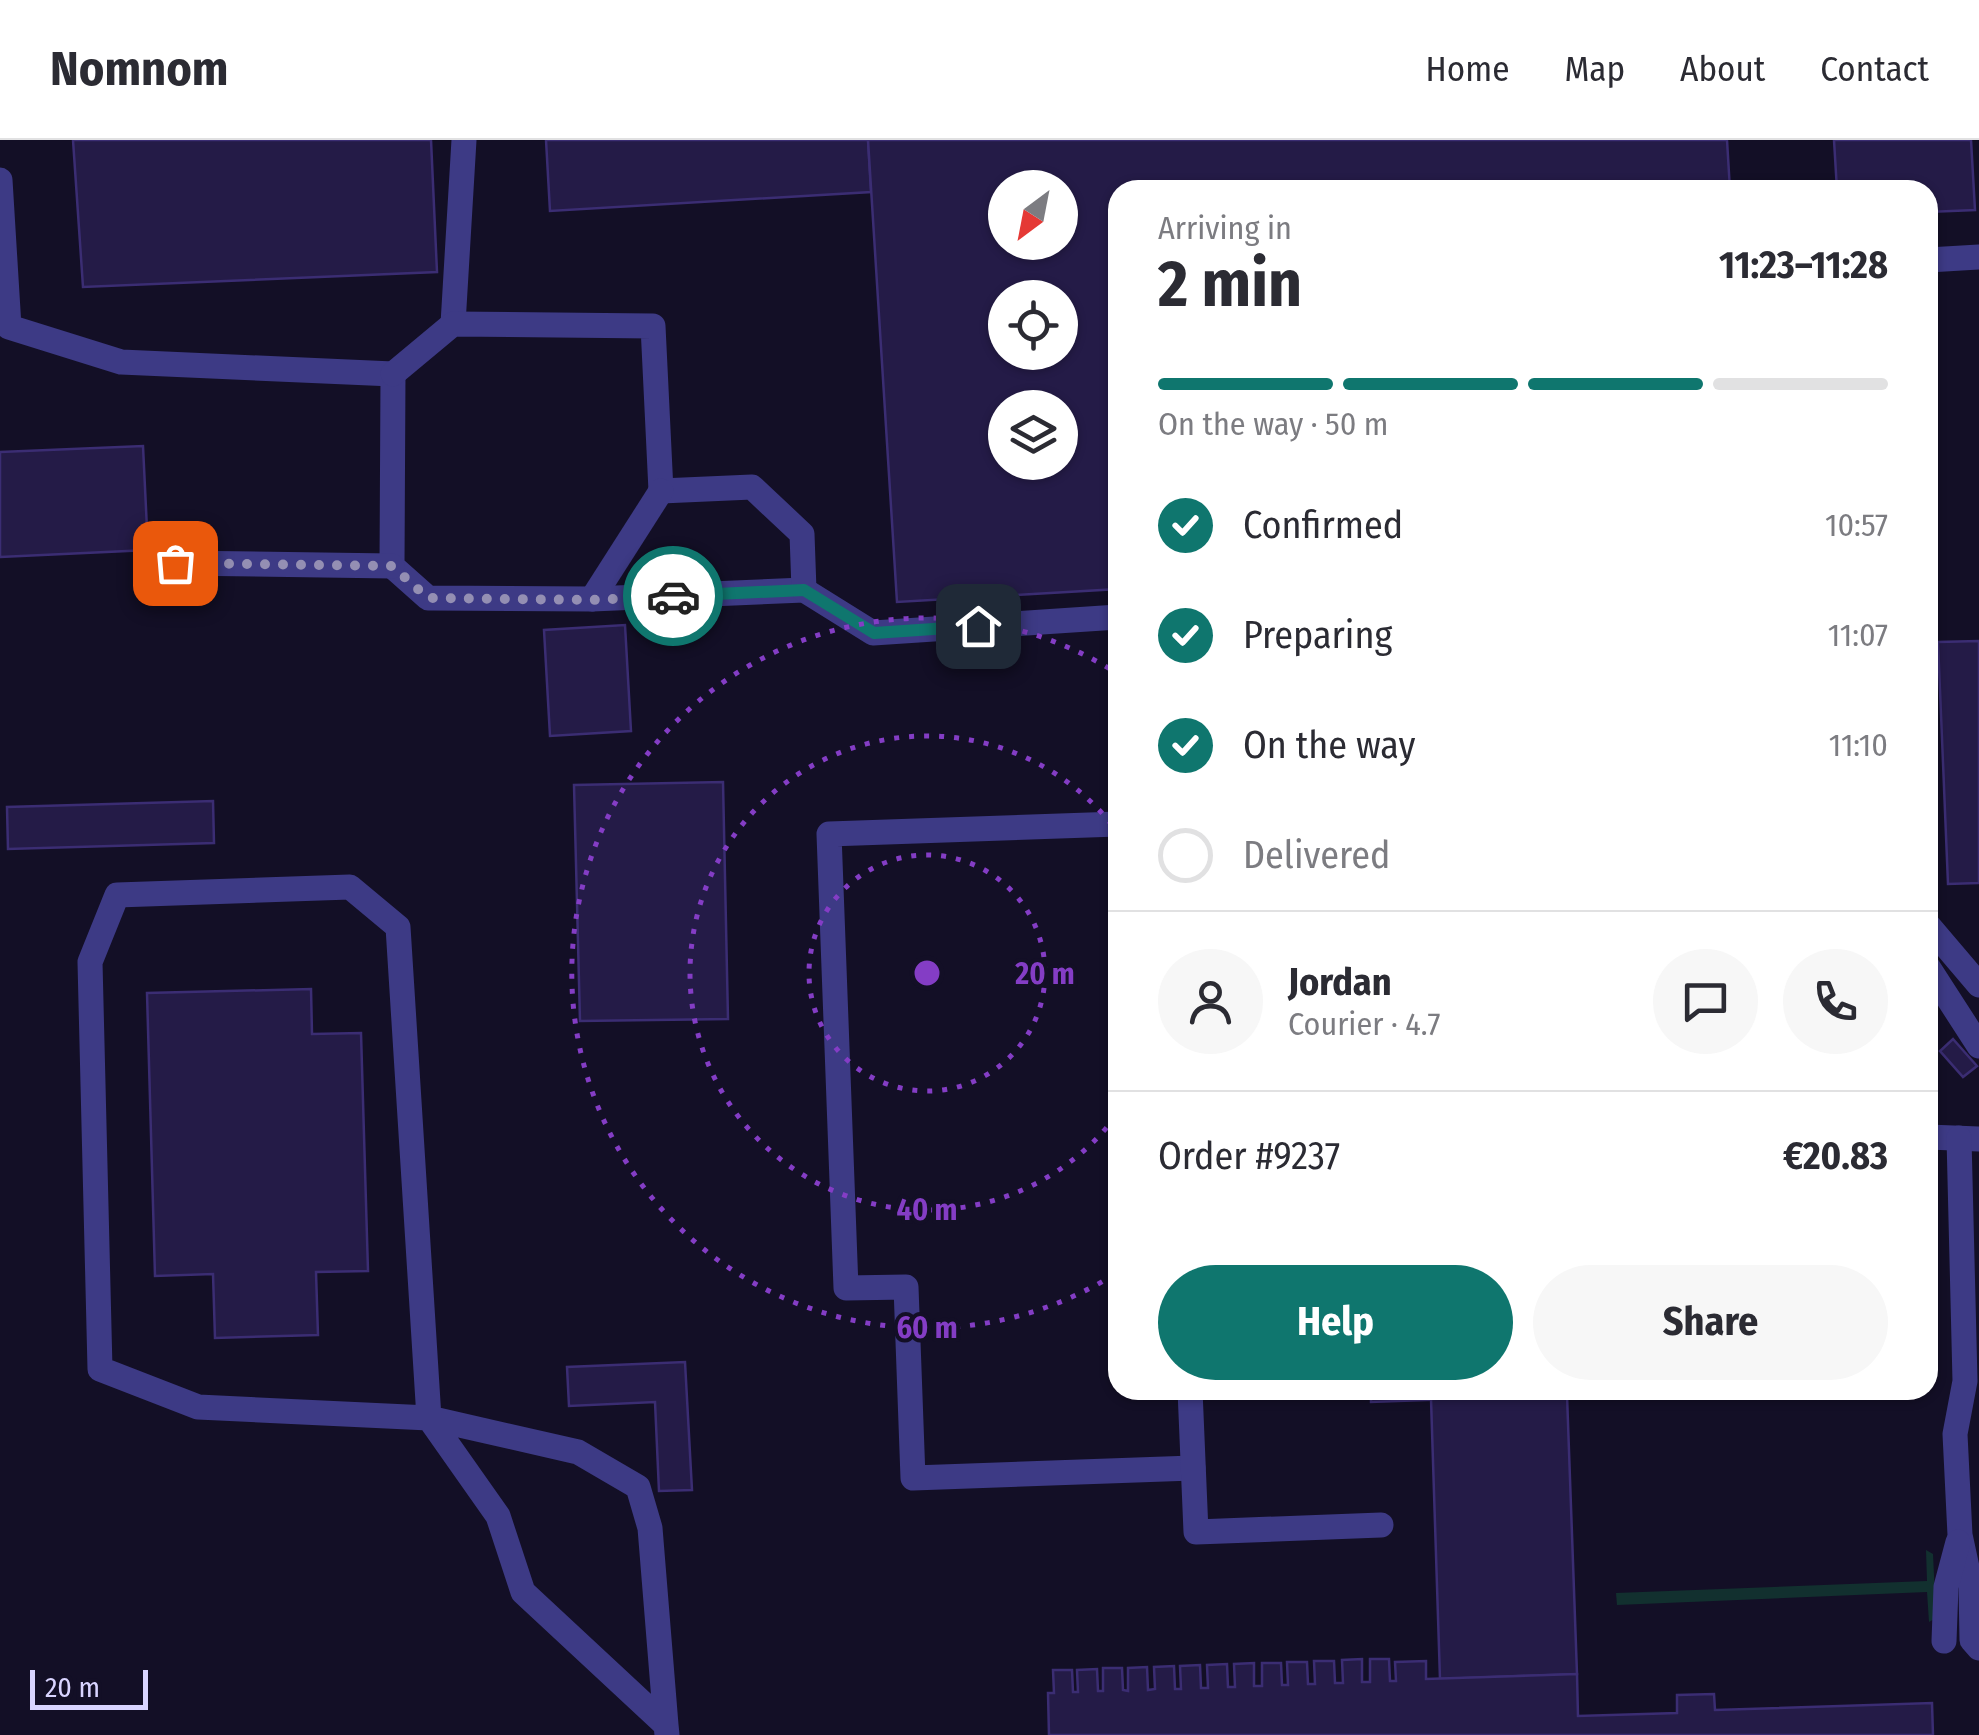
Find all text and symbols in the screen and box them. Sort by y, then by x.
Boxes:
text: Nomnom [50,40,228,98]
text: Home [1426,48,1509,90]
text: Map [1564,48,1625,90]
text: About [1680,48,1765,90]
text: Contact [1820,48,1929,90]
north arrow [988,170,1078,260]
map controls [988,170,1078,480]
text: Arriving in [1158,209,1292,247]
text: 11:23–11:28 [1719,242,1888,288]
text: 2 min [1158,245,1302,323]
button: locate [988,280,1078,370]
button: layers [988,390,1078,480]
text: On the way · 50 m [1158,405,1388,443]
icon: check [1158,498,1213,553]
text: Confirmed [1243,502,1403,548]
text: 10:57 [1825,506,1888,544]
pin [133,521,218,606]
icon: bag [148,536,203,591]
courier [623,546,723,646]
icon: car [646,569,701,624]
pin [936,584,1021,669]
icon: home [951,599,1006,654]
icon: check [1158,608,1213,663]
text: Preparing [1243,612,1392,658]
text: 11:07 [1828,616,1888,654]
icon: check [1158,718,1213,773]
text: On the way [1243,722,1415,768]
text: 11:10 [1829,726,1888,764]
text: Delivered [1243,832,1390,878]
button: person [1158,949,1263,1054]
button: chat [1653,949,1758,1054]
button: phone [1783,949,1888,1054]
centre of rings [909,955,945,991]
text: 20 m [1014,956,1075,992]
text: Jordan [1288,959,1392,1005]
text: Courier · 4.7 [1288,1005,1440,1043]
text: Order #9237 [1158,1133,1340,1179]
text: €20.83 [1783,1133,1888,1179]
text: 40 m [897,1192,957,1228]
button: Help [1158,1265,1513,1380]
button: Share [1533,1265,1888,1380]
text: 60 m [896,1310,958,1346]
scale bar [30,1665,148,1710]
text: 20 m [45,1671,100,1704]

